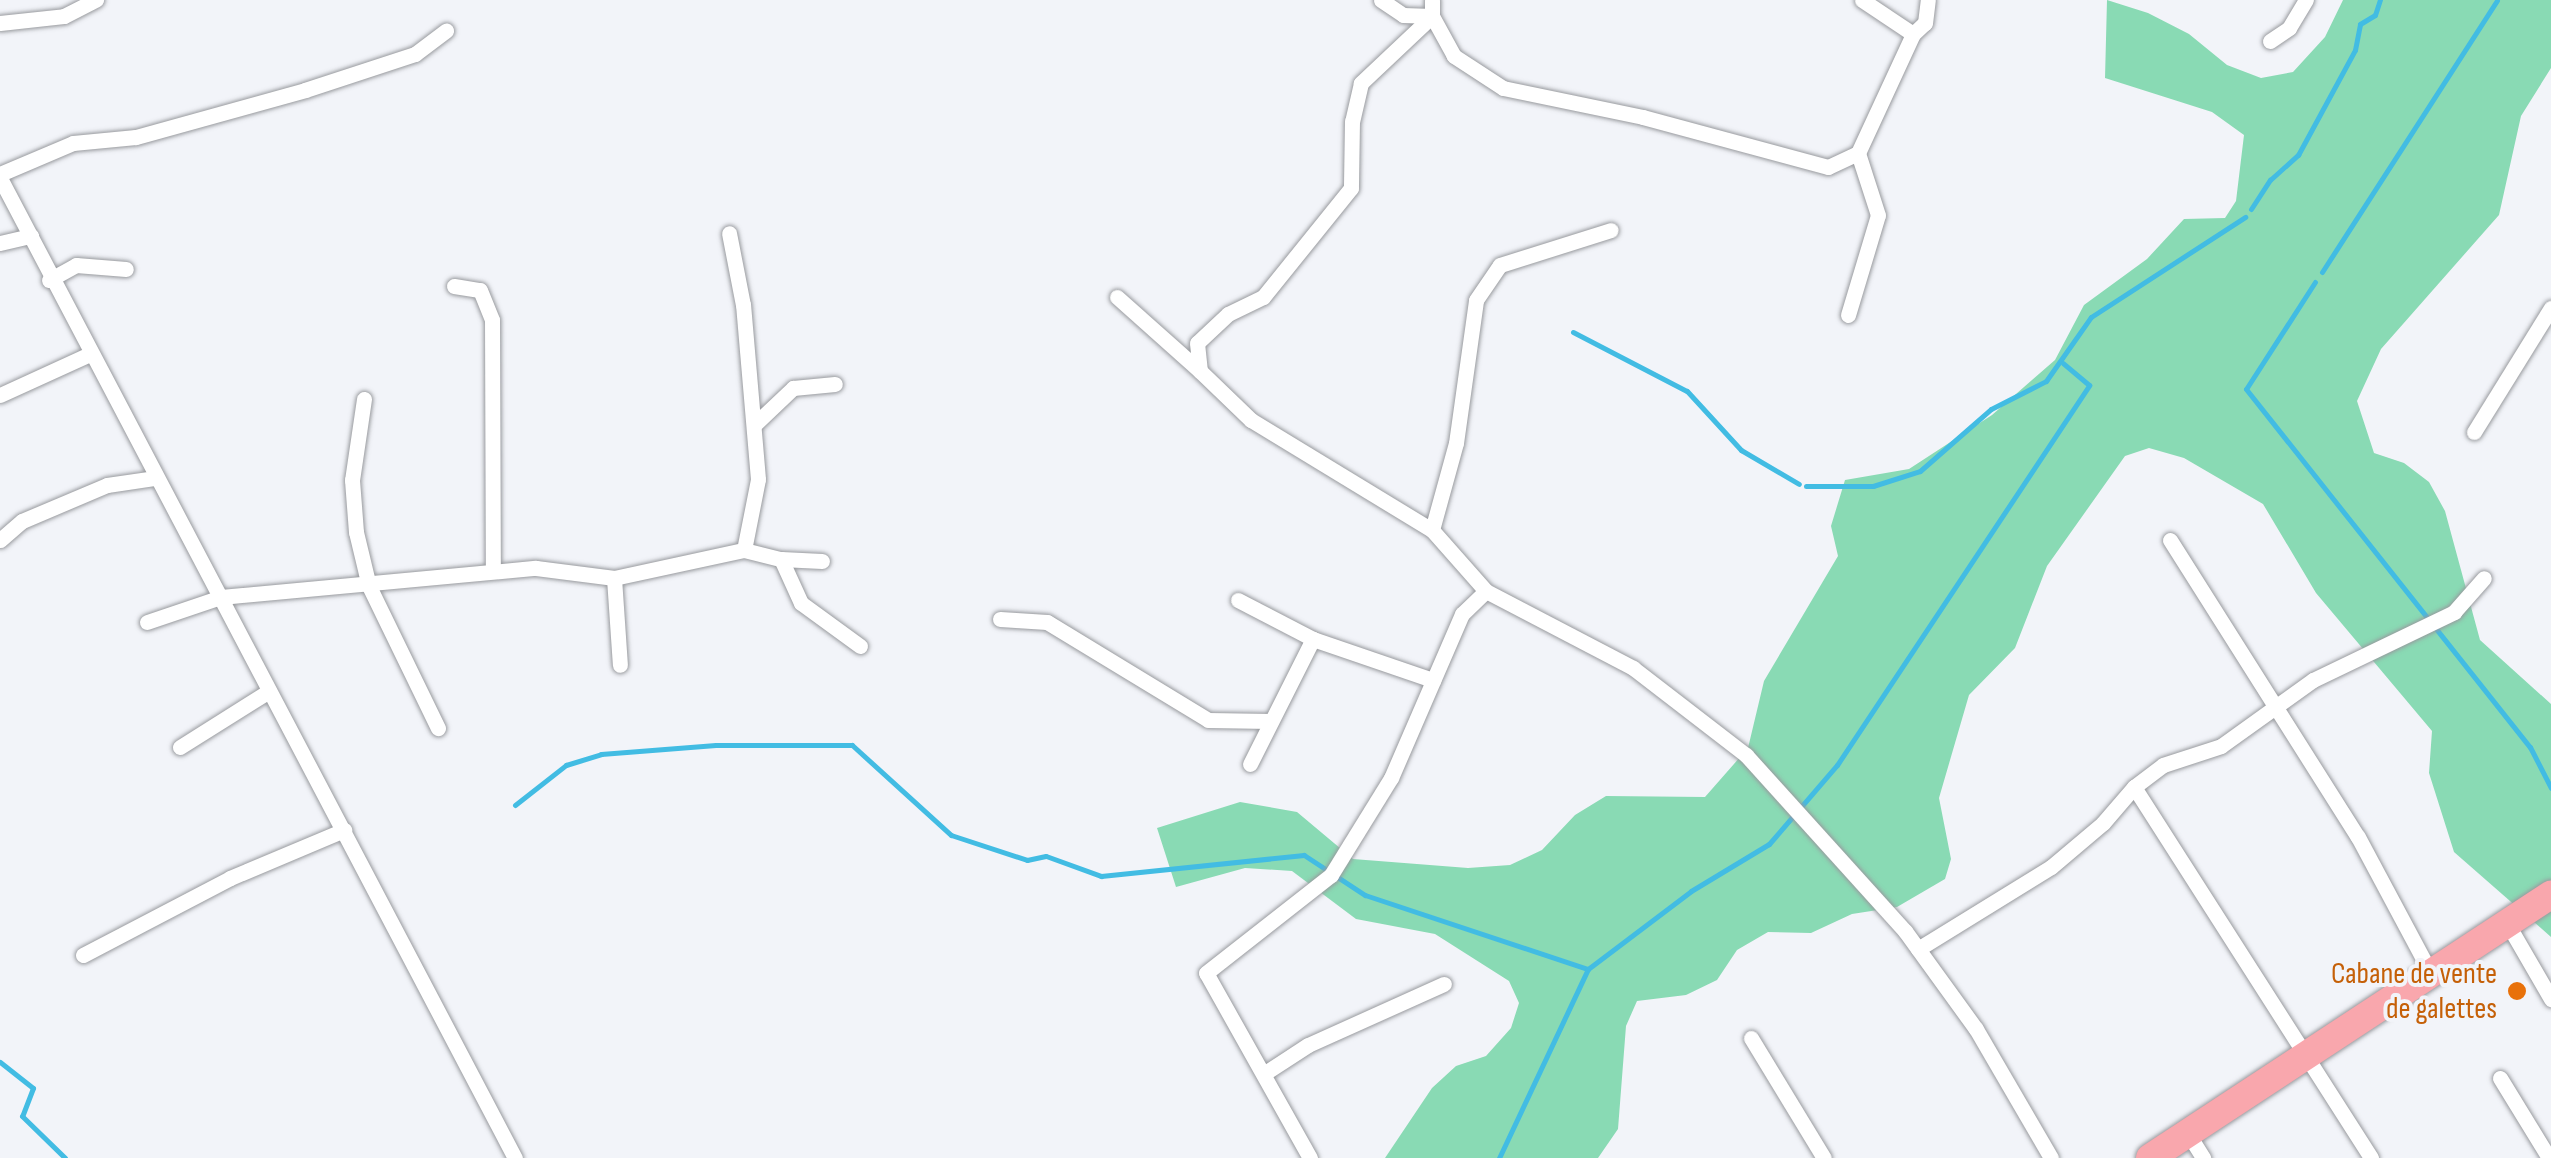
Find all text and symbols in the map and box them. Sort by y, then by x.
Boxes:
place label: Cabane de vente de galettes [2331,956,2497,1026]
marker: Cabane de vente de galettes [2506,980,2528,1002]

